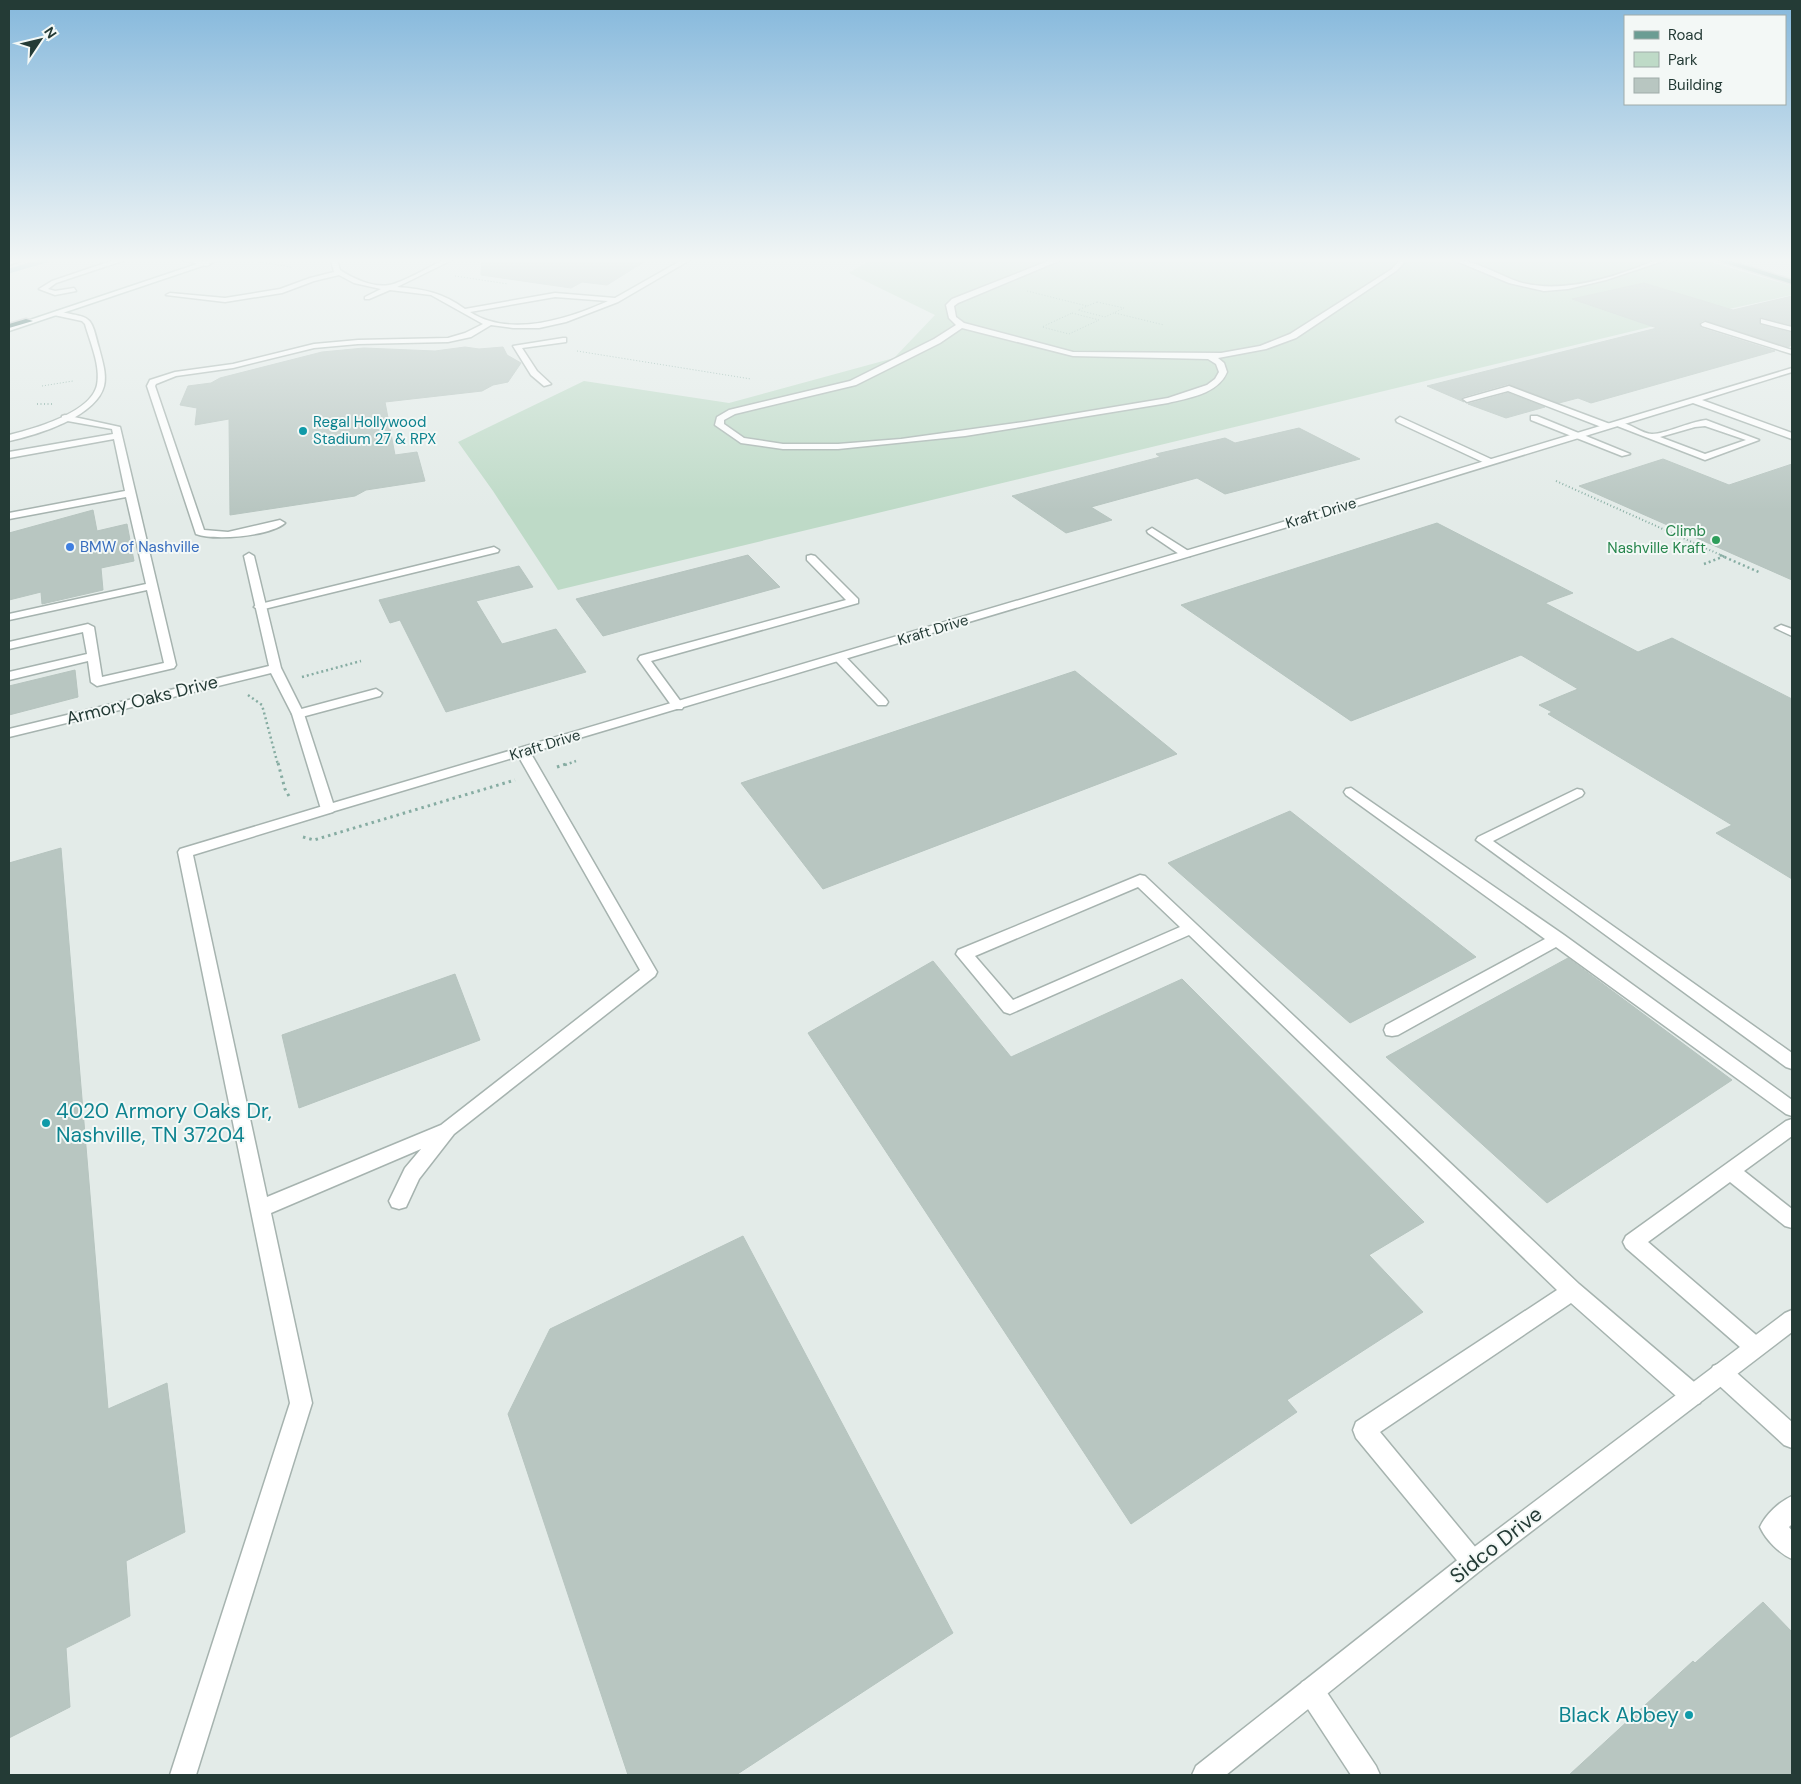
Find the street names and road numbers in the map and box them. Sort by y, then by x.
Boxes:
street label: Kraft Drive [1283,493,1359,533]
street label: Kraft Drive [895,610,971,650]
street label: Armory Oaks Drive [64,670,220,730]
street label: Kraft Drive [507,725,583,765]
street label: Sidco Drive [1444,1500,1548,1590]

